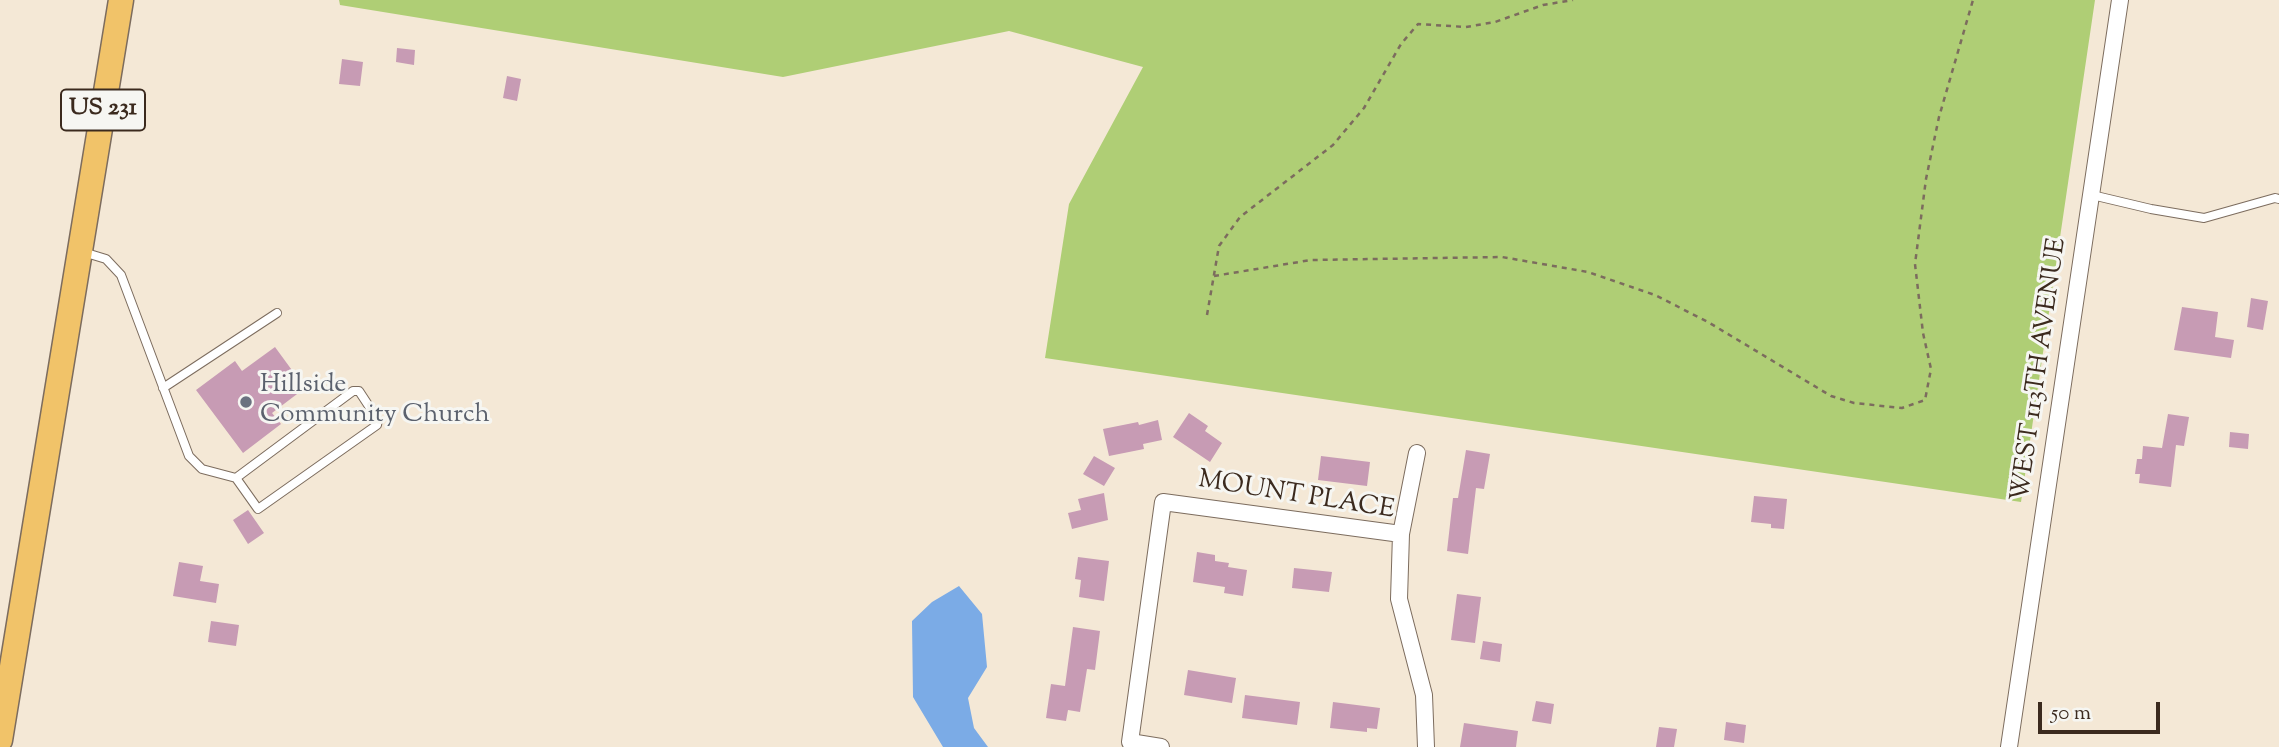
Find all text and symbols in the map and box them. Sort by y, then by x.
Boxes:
road number: US 231 [61,90,145,130]
street label: WEST 113TH AVENUE [2007,236,2075,504]
place label: Hillside Community Church [260,371,490,432]
marker: Hillside Community Church [238,394,254,410]
street label: MOUNT PLACE [1196,466,1396,528]
scale bar [2041,688,2164,732]
text: 50 m [2051,699,2091,729]

